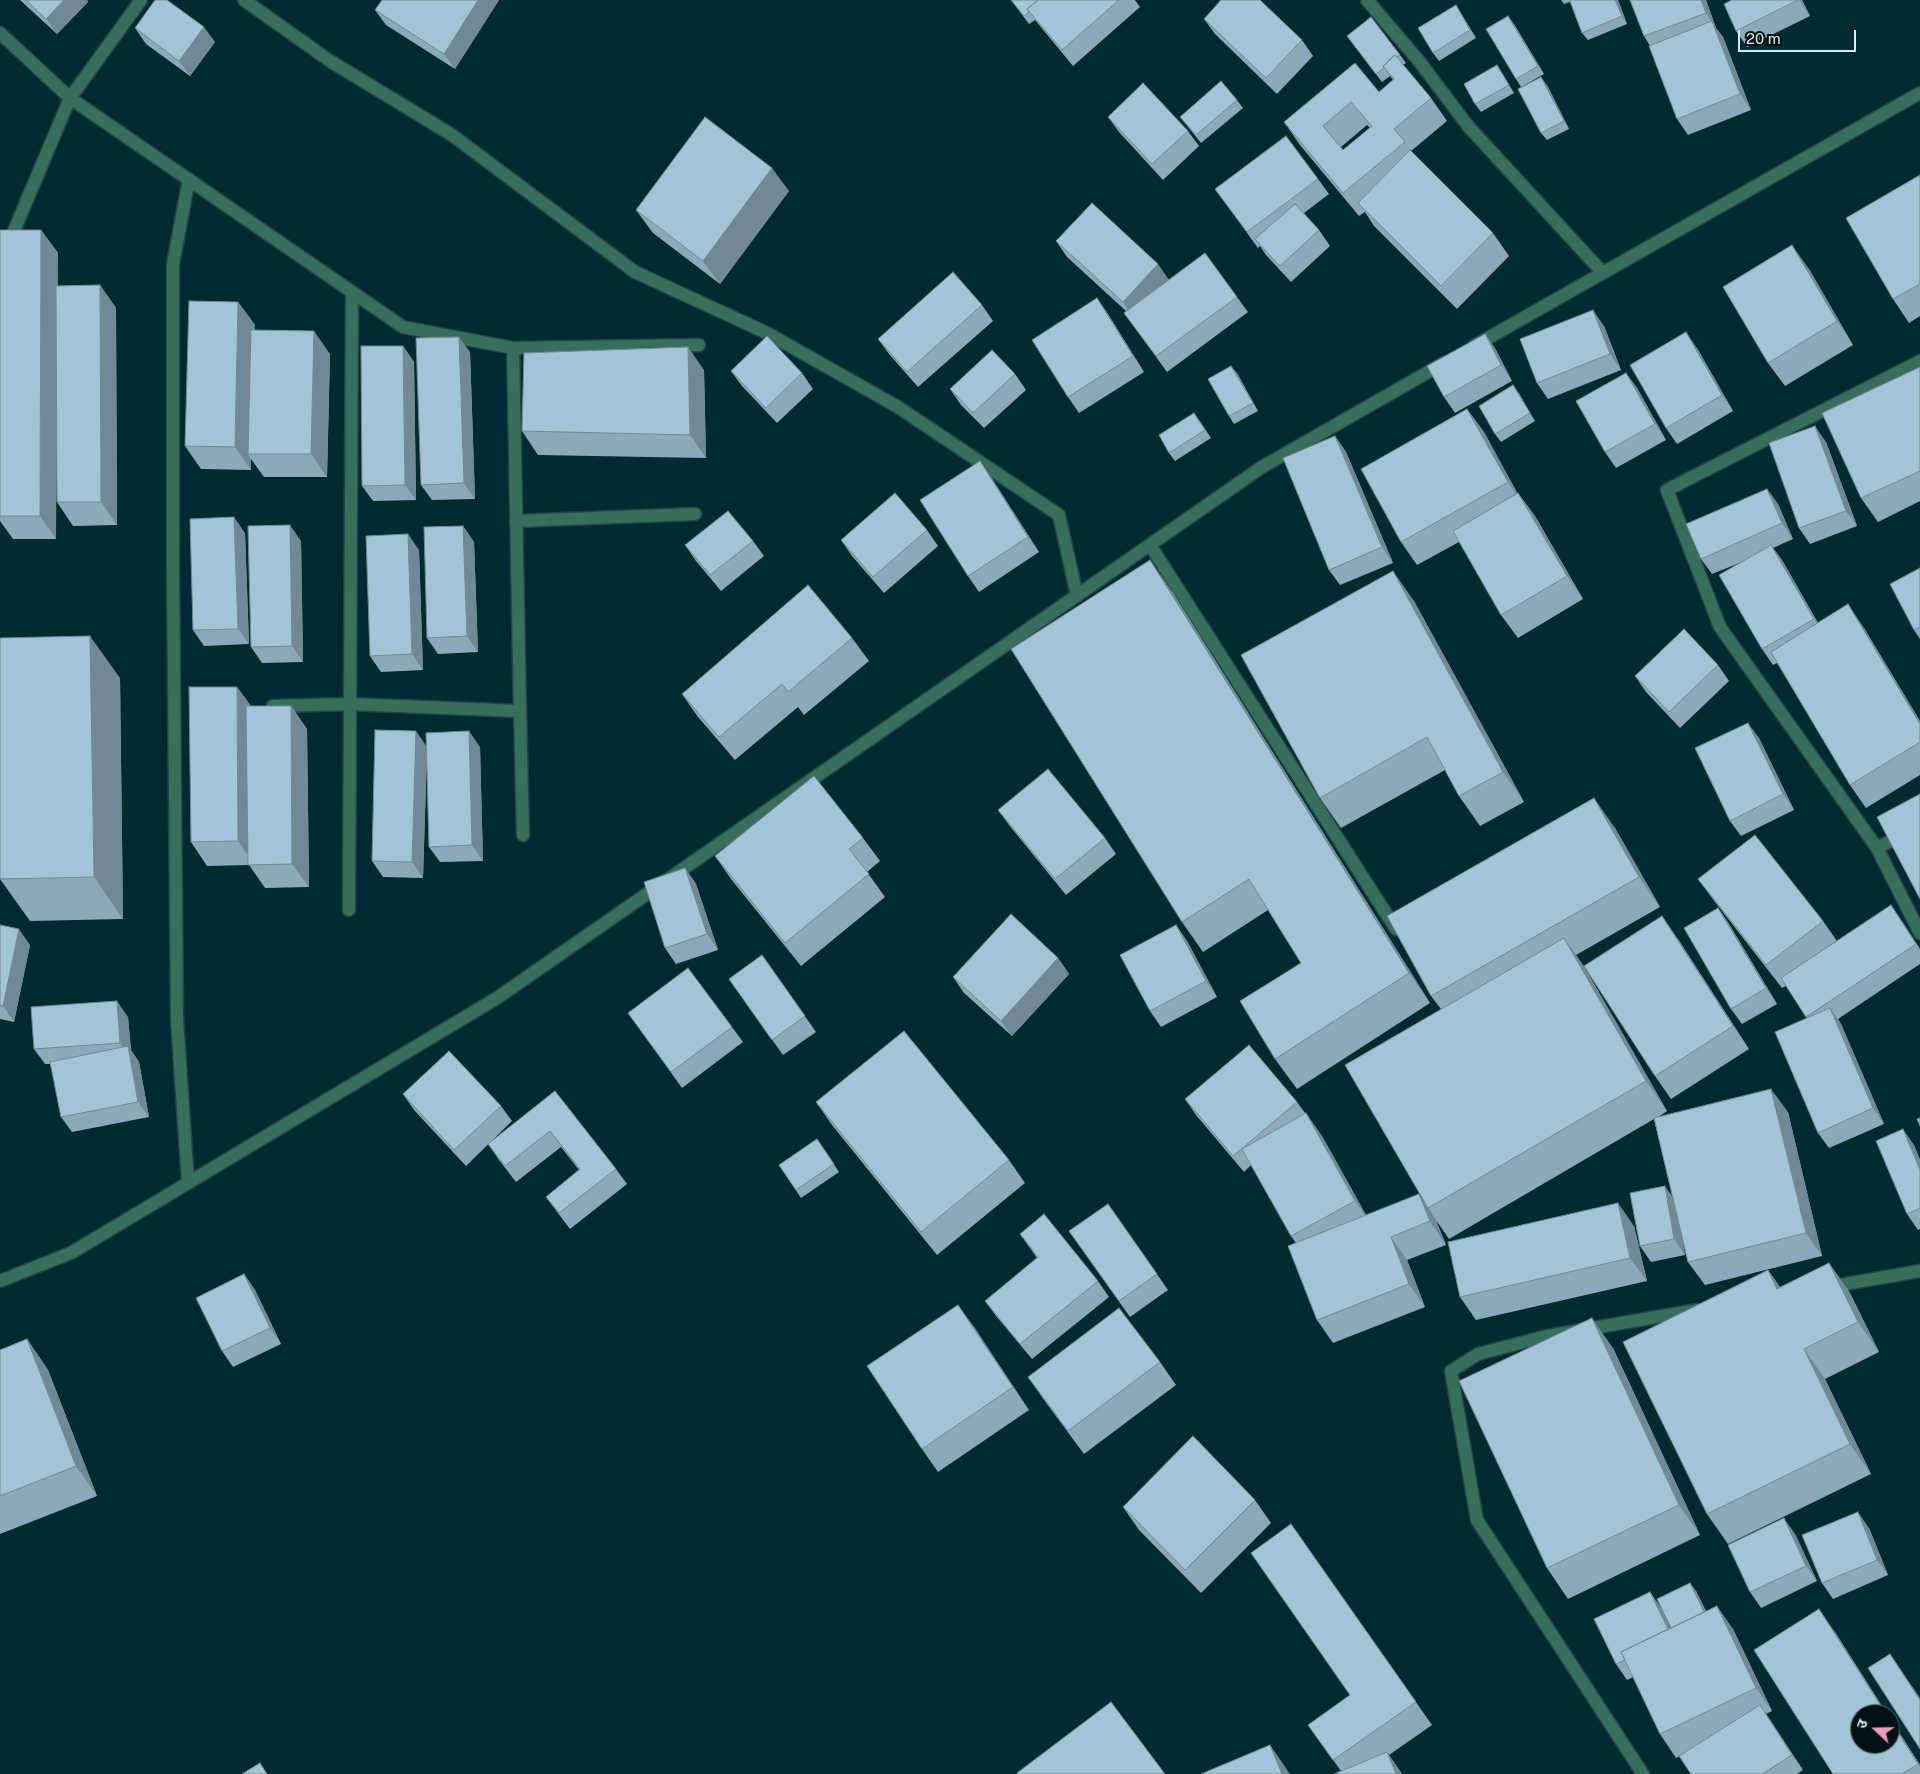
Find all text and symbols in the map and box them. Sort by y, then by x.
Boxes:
scale bar [1740,20,1858,52]
text: 20 m [1746,30,1781,47]
north arrow [1850,1704,1900,1754]
text: उ [1853,1717,1871,1731]

